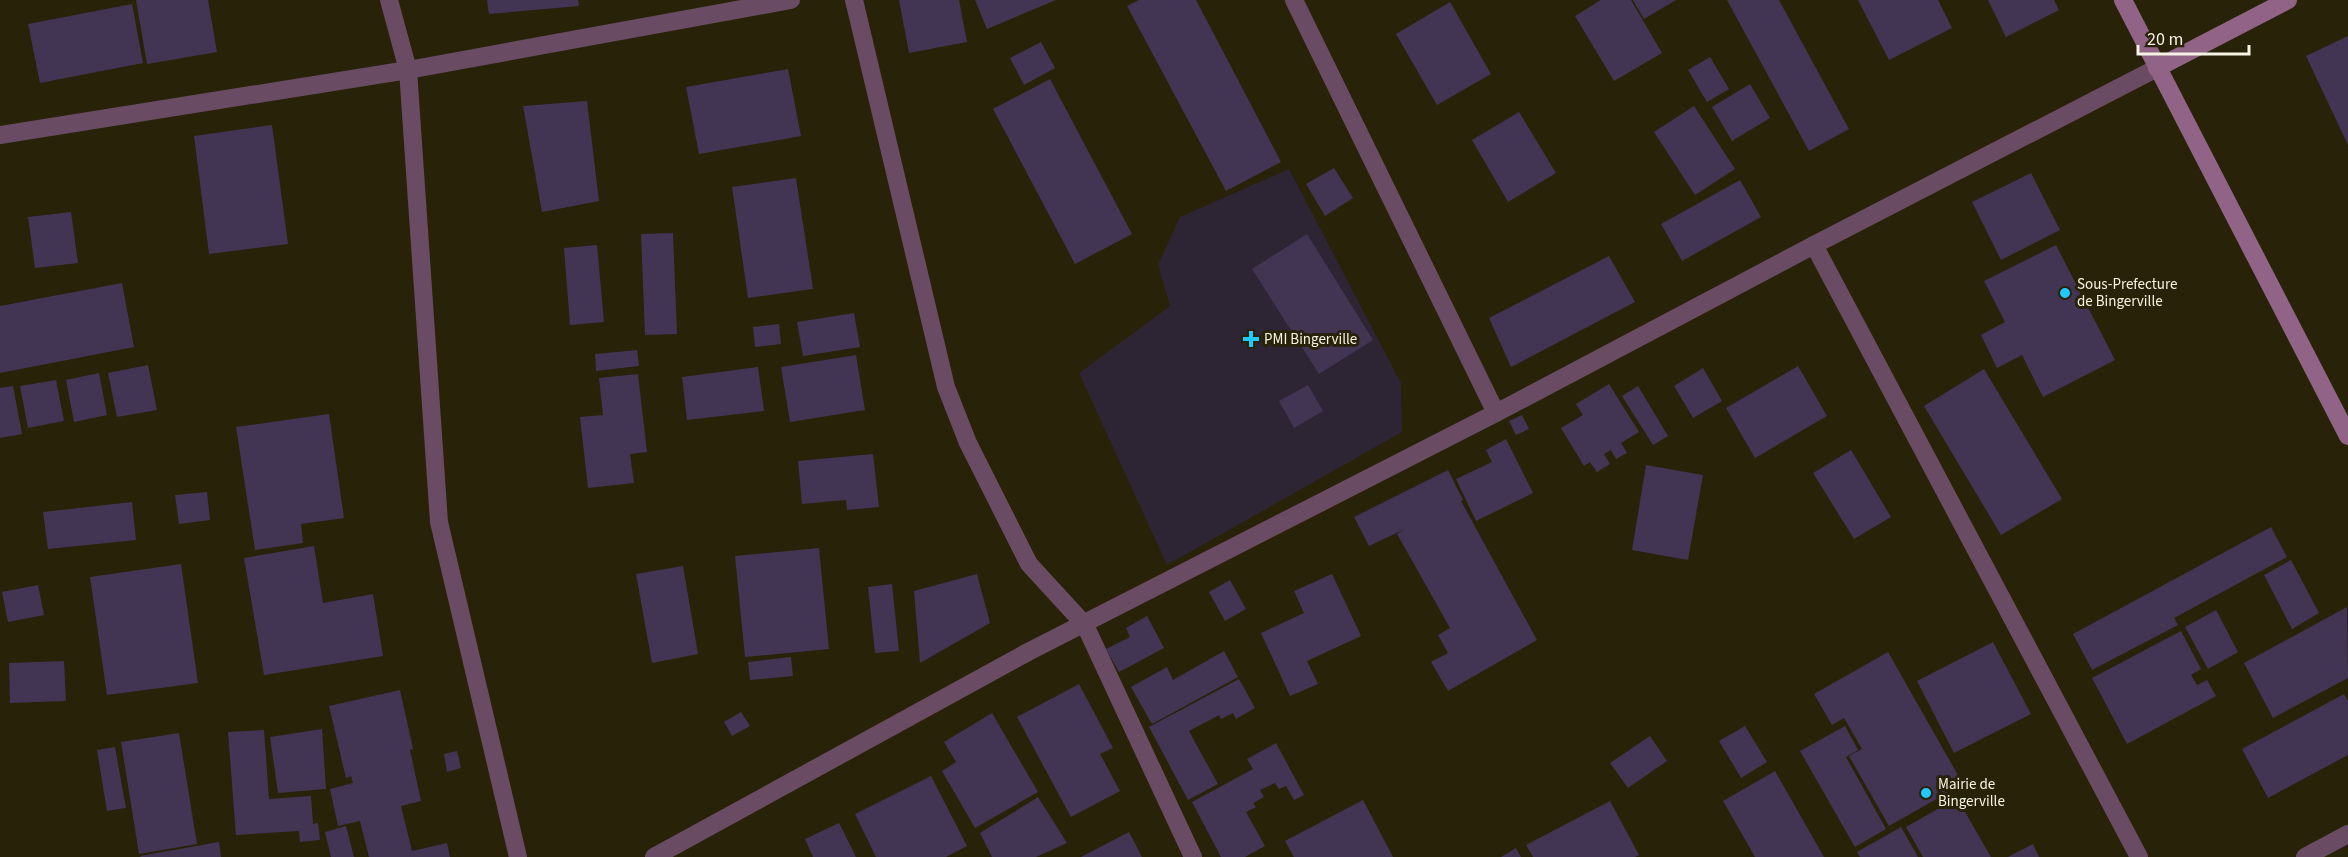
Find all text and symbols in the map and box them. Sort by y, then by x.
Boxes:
scale bar [2138,18,2249,56]
text: 20 m [2147,27,2183,52]
place label: Sous-Prefecture de Bingerville [2077,274,2177,312]
marker: Sous-Prefecture de Bingerville [2058,286,2072,300]
place label: PMI Bingerville [1264,329,1357,350]
marker: PMI Bingerville [1242,330,1260,348]
place label: Mairie de Bingerville [1938,774,2005,812]
marker: Mairie de Bingerville [1919,786,1933,800]

